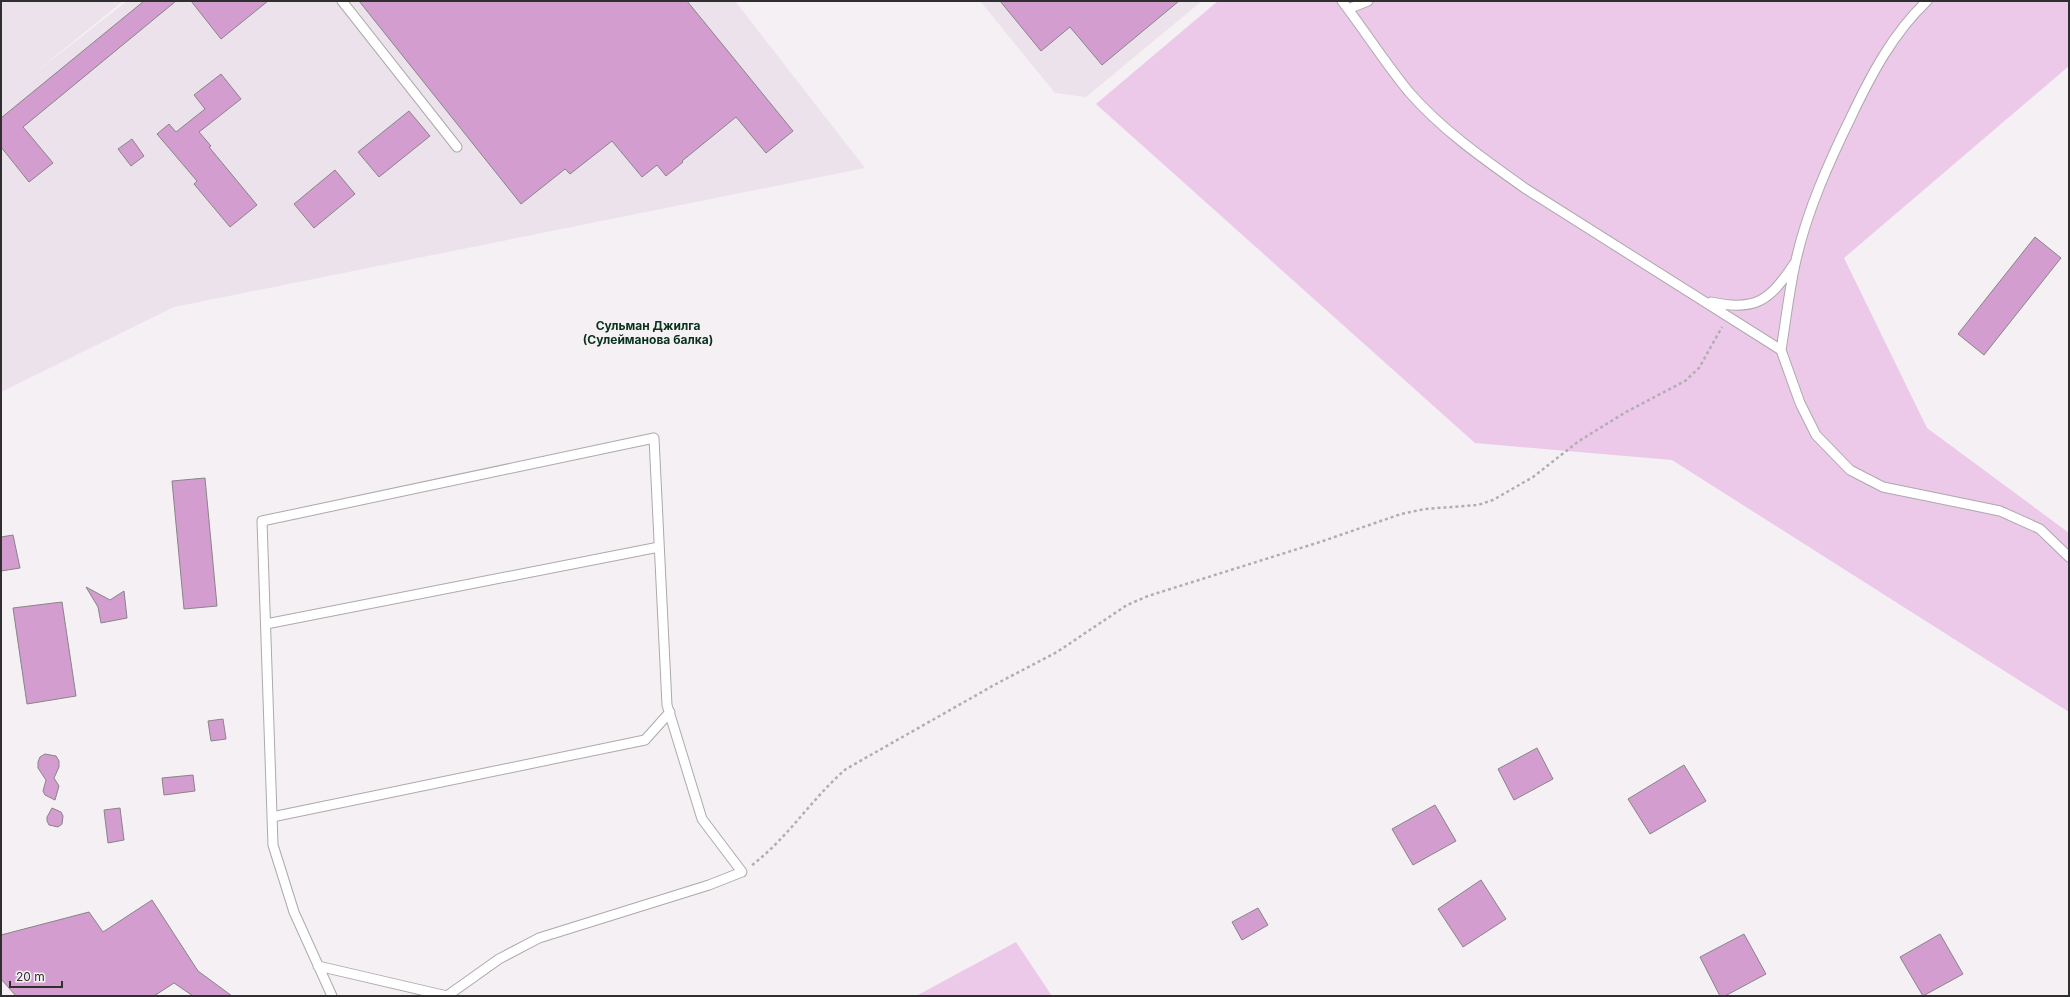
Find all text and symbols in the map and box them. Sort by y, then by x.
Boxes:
district label: Сульман Джилга (Сулейманова балка) [583,318,713,347]
scale bar [10,963,62,989]
text: 20 m [16,969,45,984]

